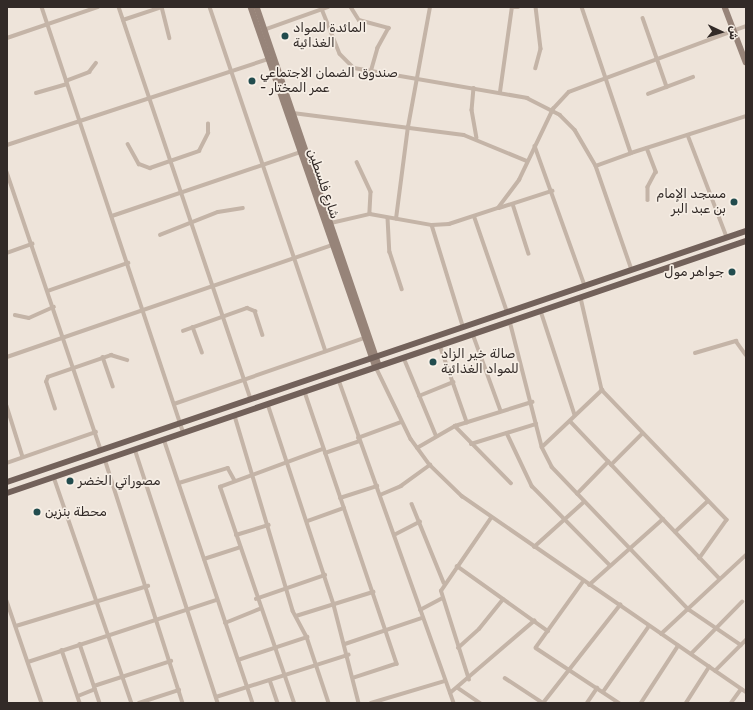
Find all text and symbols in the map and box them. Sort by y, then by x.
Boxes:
north arrow [701,12,741,52]
place label: المائدة للمواد الغذائية [293,21,366,52]
text: ش [726,25,740,40]
marker: المائدة للمواد الغذائية [280,31,290,41]
place label: صندوق الضمان الاجتماعي - عمر المختار [260,66,398,97]
marker: صندوق الضمان الاجتماعي - عمر المختار [247,76,257,86]
street label: شارع فلسطين [304,147,342,221]
place label: مسجد الإمام بن عبد البر [657,187,726,218]
marker: مسجد الإمام بن عبد البر [729,197,739,207]
place label: جواهر مول [664,264,724,280]
marker: جواهر مول [727,267,737,277]
place label: صالة خير الزاد للمواد الغذائية [441,347,519,378]
marker: صالة خير الزاد للمواد الغذائية [428,357,438,367]
place label: مصوراتي الخضر [78,473,160,489]
marker: مصوراتي الخضر [65,476,75,486]
place label: محطة بنزين [45,504,107,520]
marker: محطة بنزين [32,507,42,517]

